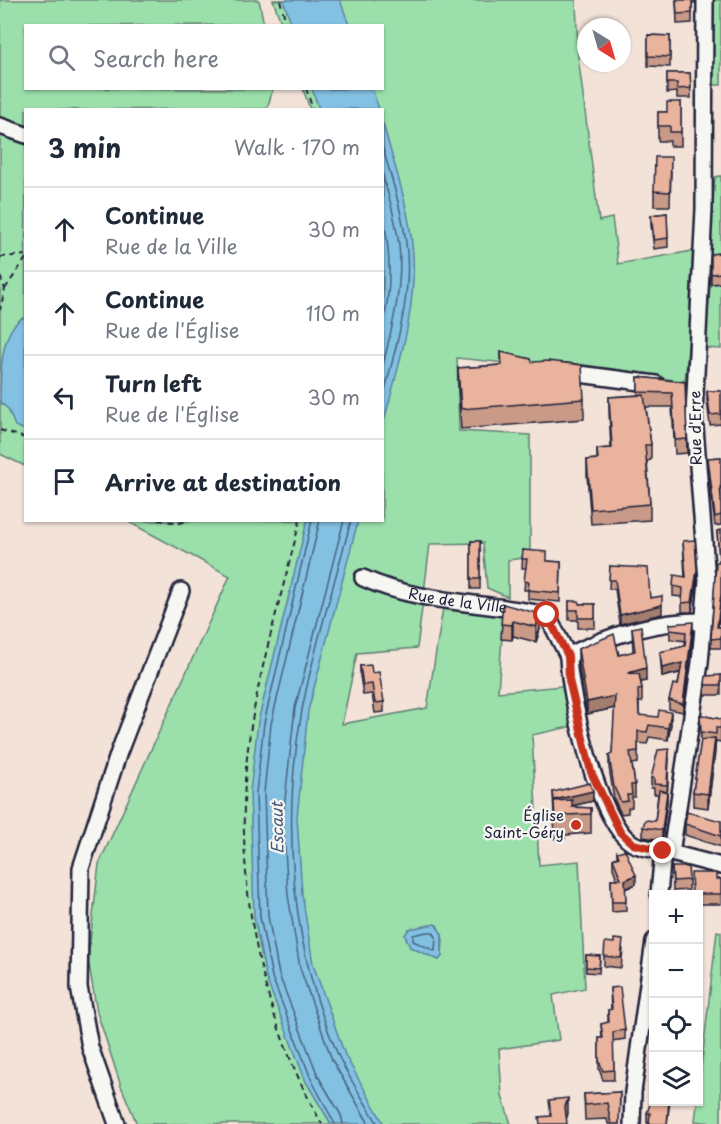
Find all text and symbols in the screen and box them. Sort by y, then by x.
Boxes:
north arrow [577,18,631,72]
search box [24,24,384,90]
icon: search [45,41,78,74]
text: Search here [93,41,219,74]
text: 3 min [48,128,121,167]
text: Walk · 170 m [234,132,360,162]
text: Continue [105,198,204,231]
icon: ahead [48,213,81,246]
text: 30 m [307,214,360,244]
text: Rue de la Ville [105,231,238,261]
text: Continue [105,282,204,315]
icon: ahead [48,297,81,330]
text: 110 m [306,298,360,328]
text: Rue de l'Église [105,315,239,345]
text: Turn left [105,366,202,399]
icon: left [48,381,81,414]
text: 30 m [307,382,360,412]
street label: Rue d'Erre [682,390,707,466]
text: Rue de l'Église [105,399,239,429]
icon: arrive [48,465,81,498]
text: Arrive at destination [105,465,341,498]
street label: Rue de la Ville [406,581,509,618]
route start [533,601,559,627]
water label: Escaut [264,800,288,854]
place label: Église Saint-Géry [484,803,564,843]
marker: Église Saint-Géry [569,818,583,832]
route end [649,837,675,863]
map controls [649,890,703,1106]
button: + [649,890,703,944]
button: − [649,944,703,998]
button: locate [649,998,703,1052]
button: layers [649,1052,703,1106]

